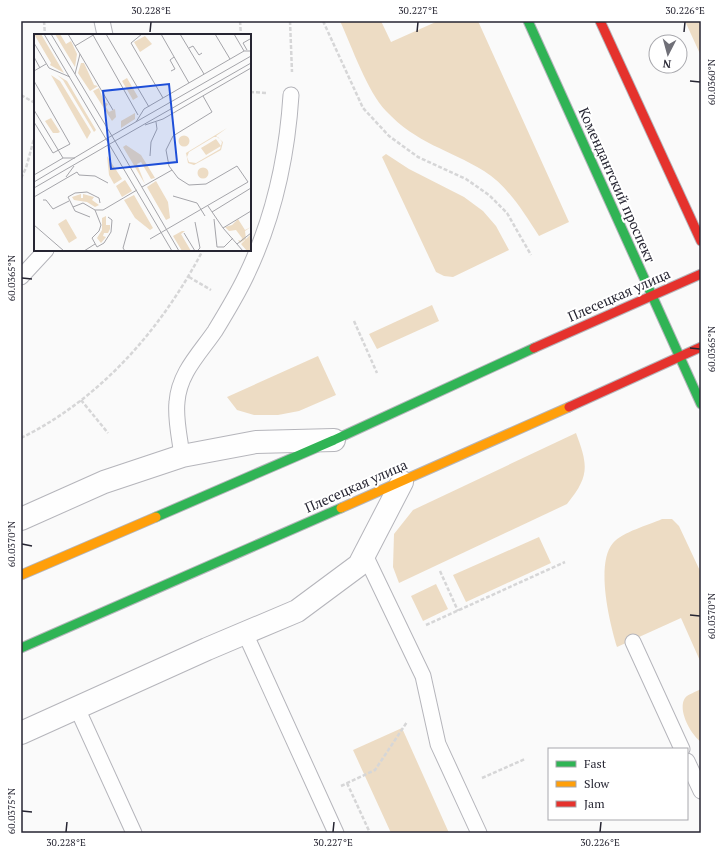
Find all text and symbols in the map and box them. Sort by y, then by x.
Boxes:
text: 30.228°E [131,4,171,17]
text: 30.227°E [398,4,438,17]
text: 30.226°E [665,4,705,17]
inset map [34,34,251,251]
north arrow [648,34,688,74]
text: N [661,56,672,71]
text: 60.0360°N [705,58,718,105]
street label: Комендантский проспект [575,104,660,265]
text: 60.0365°N [5,254,18,301]
street label: Плесецкая улица [564,263,673,326]
text: 60.0365°N [705,325,718,372]
street label: Плесецкая улица [301,454,410,517]
text: 60.0370°N [5,520,18,567]
text: 60.0370°N [705,592,718,639]
legend [548,748,688,820]
text: Fast [584,756,607,771]
text: Slow [584,776,610,791]
text: 60.0375°N [5,787,18,834]
text: Jam [584,796,605,811]
text: 30.228°E [46,836,86,849]
text: 30.227°E [313,836,353,849]
text: 30.226°E [580,836,620,849]

